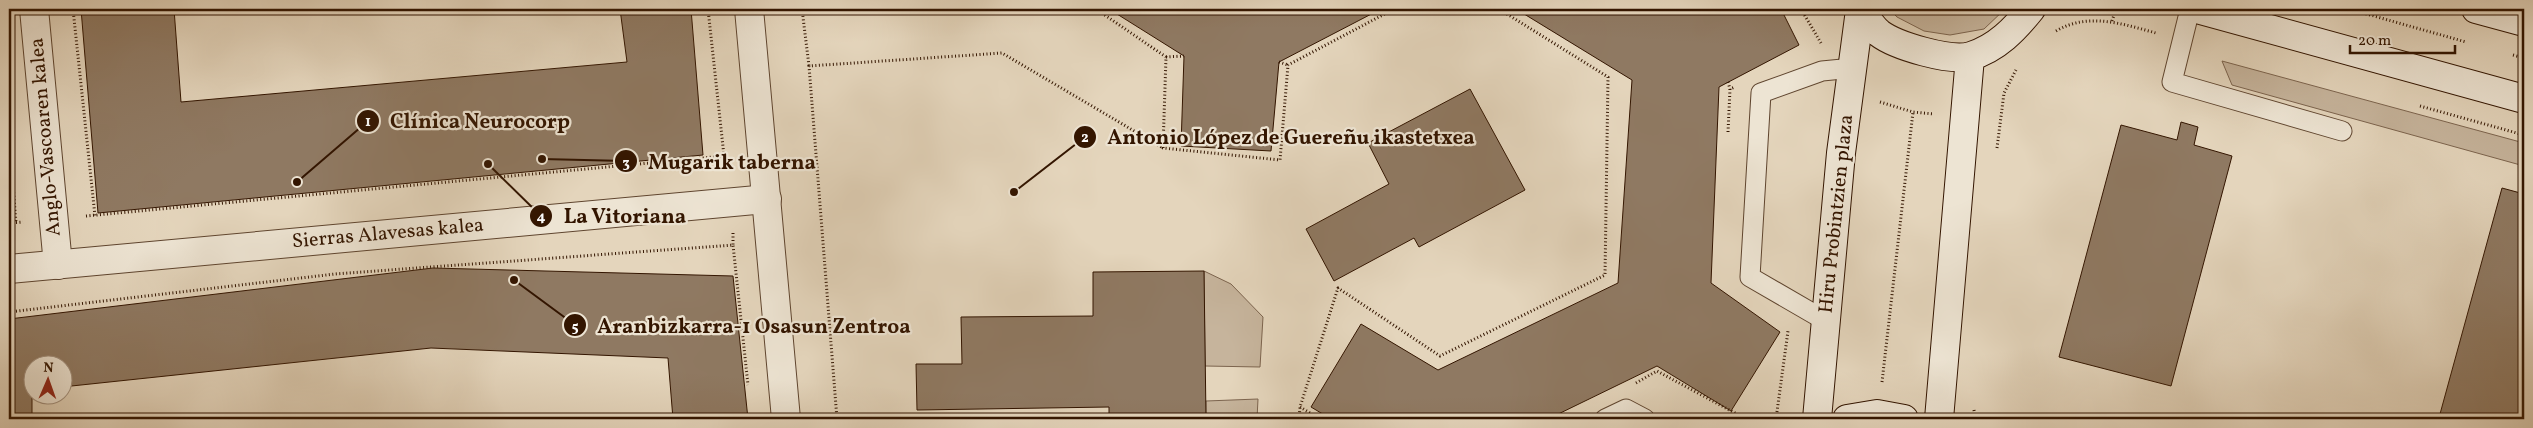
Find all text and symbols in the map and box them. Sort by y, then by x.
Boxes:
scale bar [2350,22,2456,54]
text: 20 m [2358,31,2391,52]
street label: Anglo-Vascoaren kalea [23,37,69,237]
callout: Clínica Neurocorp [355,103,580,139]
text: Clínica Neurocorp [390,108,570,137]
text: 1 [365,112,371,133]
street label: Hiru Probintzien plaza [1813,113,1861,315]
callout: Antonio López de Guereñu ikastetxea [1073,119,1485,155]
text: Antonio López de Guereñu ikastetxea [1107,124,1475,153]
text: 2 [1081,128,1089,149]
callout: Mugarik taberna [613,143,826,179]
text: Mugarik taberna [648,149,816,178]
text: 3 [622,153,630,174]
callout: La Vitoriana [529,198,697,234]
text: La Vitoriana [564,203,686,232]
text: 4 [536,207,546,228]
street label: Sierras Alavesas kalea [291,212,485,256]
callout: Aranbizkarra-1 Osasun Zentroa [562,307,921,343]
text: Aranbizkarra-1 Osasun Zentroa [597,313,911,342]
text: 5 [571,317,579,338]
north arrow [22,356,72,406]
text: N [43,359,54,378]

